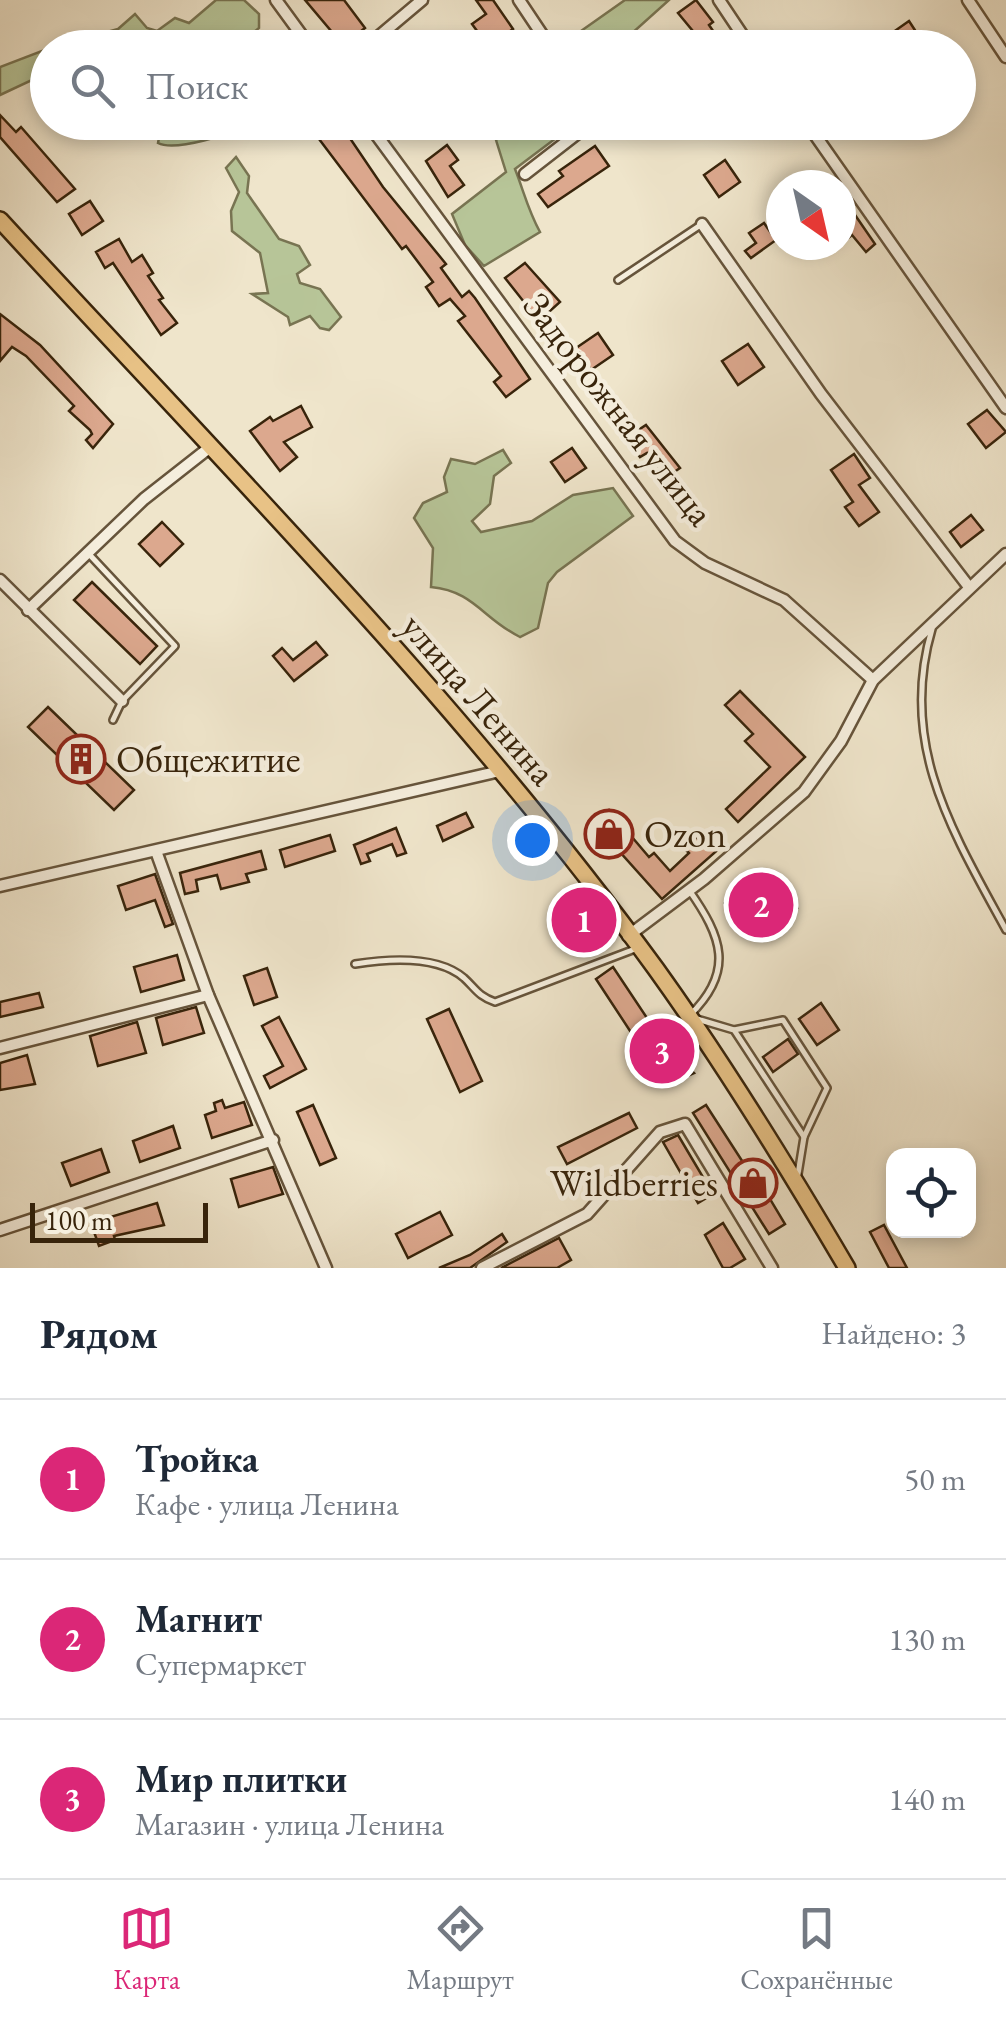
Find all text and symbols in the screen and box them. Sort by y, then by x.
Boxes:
search box [30,30,976,140]
icon: search [65,58,120,113]
text: Поиск [145,61,248,110]
north arrow [766,170,856,260]
street label: Задорожная улица [513,282,726,536]
street label: улица Ленина [391,602,568,796]
building icon: Общежитие [55,733,107,785]
place label: Общежитие [116,734,301,783]
shop icon: Ozon [583,808,635,860]
place label: Ozon [644,809,726,858]
your location [507,815,558,866]
pin: 2 [728,868,794,942]
pin: 1 [552,882,616,958]
pin: 3 [630,1014,694,1088]
map controls [886,1148,976,1238]
button: locate [886,1148,976,1238]
shop icon: Wildberries [727,1157,779,1209]
place label: Wildberries [550,1158,718,1207]
scale bar [30,1198,208,1242]
text: 100 m [45,1202,113,1238]
text: Рядом [40,1306,158,1361]
text: Найдено: 3 [821,1312,966,1354]
text: Тройка [135,1434,259,1483]
text: 1 [64,1458,81,1500]
text: 50 m [904,1458,966,1500]
text: Кафе · улица Ленина [135,1483,399,1525]
text: Магнит [135,1594,262,1643]
text: 2 [64,1618,81,1660]
text: 130 m [889,1618,966,1660]
text: Супермаркет [135,1643,306,1685]
text: Мир плитки [135,1754,347,1803]
text: 3 [64,1778,81,1820]
text: 140 m [889,1778,966,1820]
text: Магазин · улица Ленина [135,1803,444,1845]
tab: Карта [113,1901,180,1997]
tab: Маршрут [406,1901,514,1997]
tab: Сохранённые [740,1901,893,1997]

